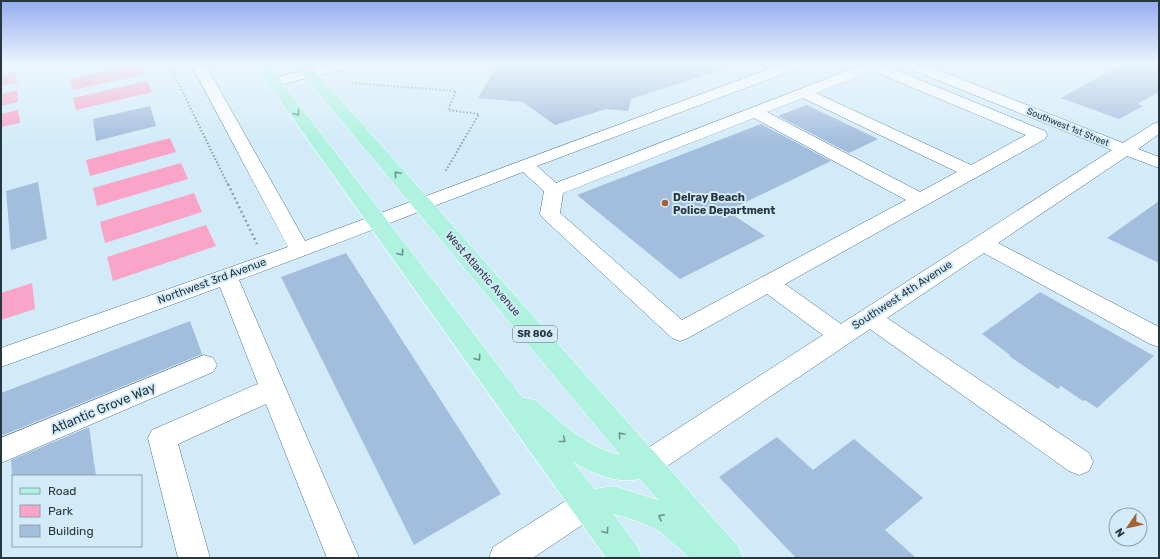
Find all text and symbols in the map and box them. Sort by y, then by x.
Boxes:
street label: Southwest 1st Street [1025,106,1111,148]
one-way arrow [293,109,300,116]
one-way arrow [394,171,401,179]
place label: Delray Beach Police Department [673,191,775,217]
marker: Delray Beach Police Department [660,198,670,208]
street label: West Atlantic Avenue [443,229,523,319]
one-way arrow [396,249,404,256]
street label: Northwest 3rd Avenue [156,255,268,307]
street label: Southwest 4th Avenue [849,258,955,332]
road number: SR 806 [513,326,557,342]
one-way arrow [473,353,480,360]
street label: Atlantic Grove Way [48,379,158,437]
one-way arrow [619,432,626,439]
one-way arrow [559,435,566,442]
legend [12,475,142,547]
text: Road [48,484,76,498]
text: Park [48,504,74,518]
north arrow [1108,507,1148,547]
one-way arrow [658,514,665,522]
text: Building [48,524,94,538]
text: N [1112,525,1128,539]
one-way arrow [601,527,608,534]

